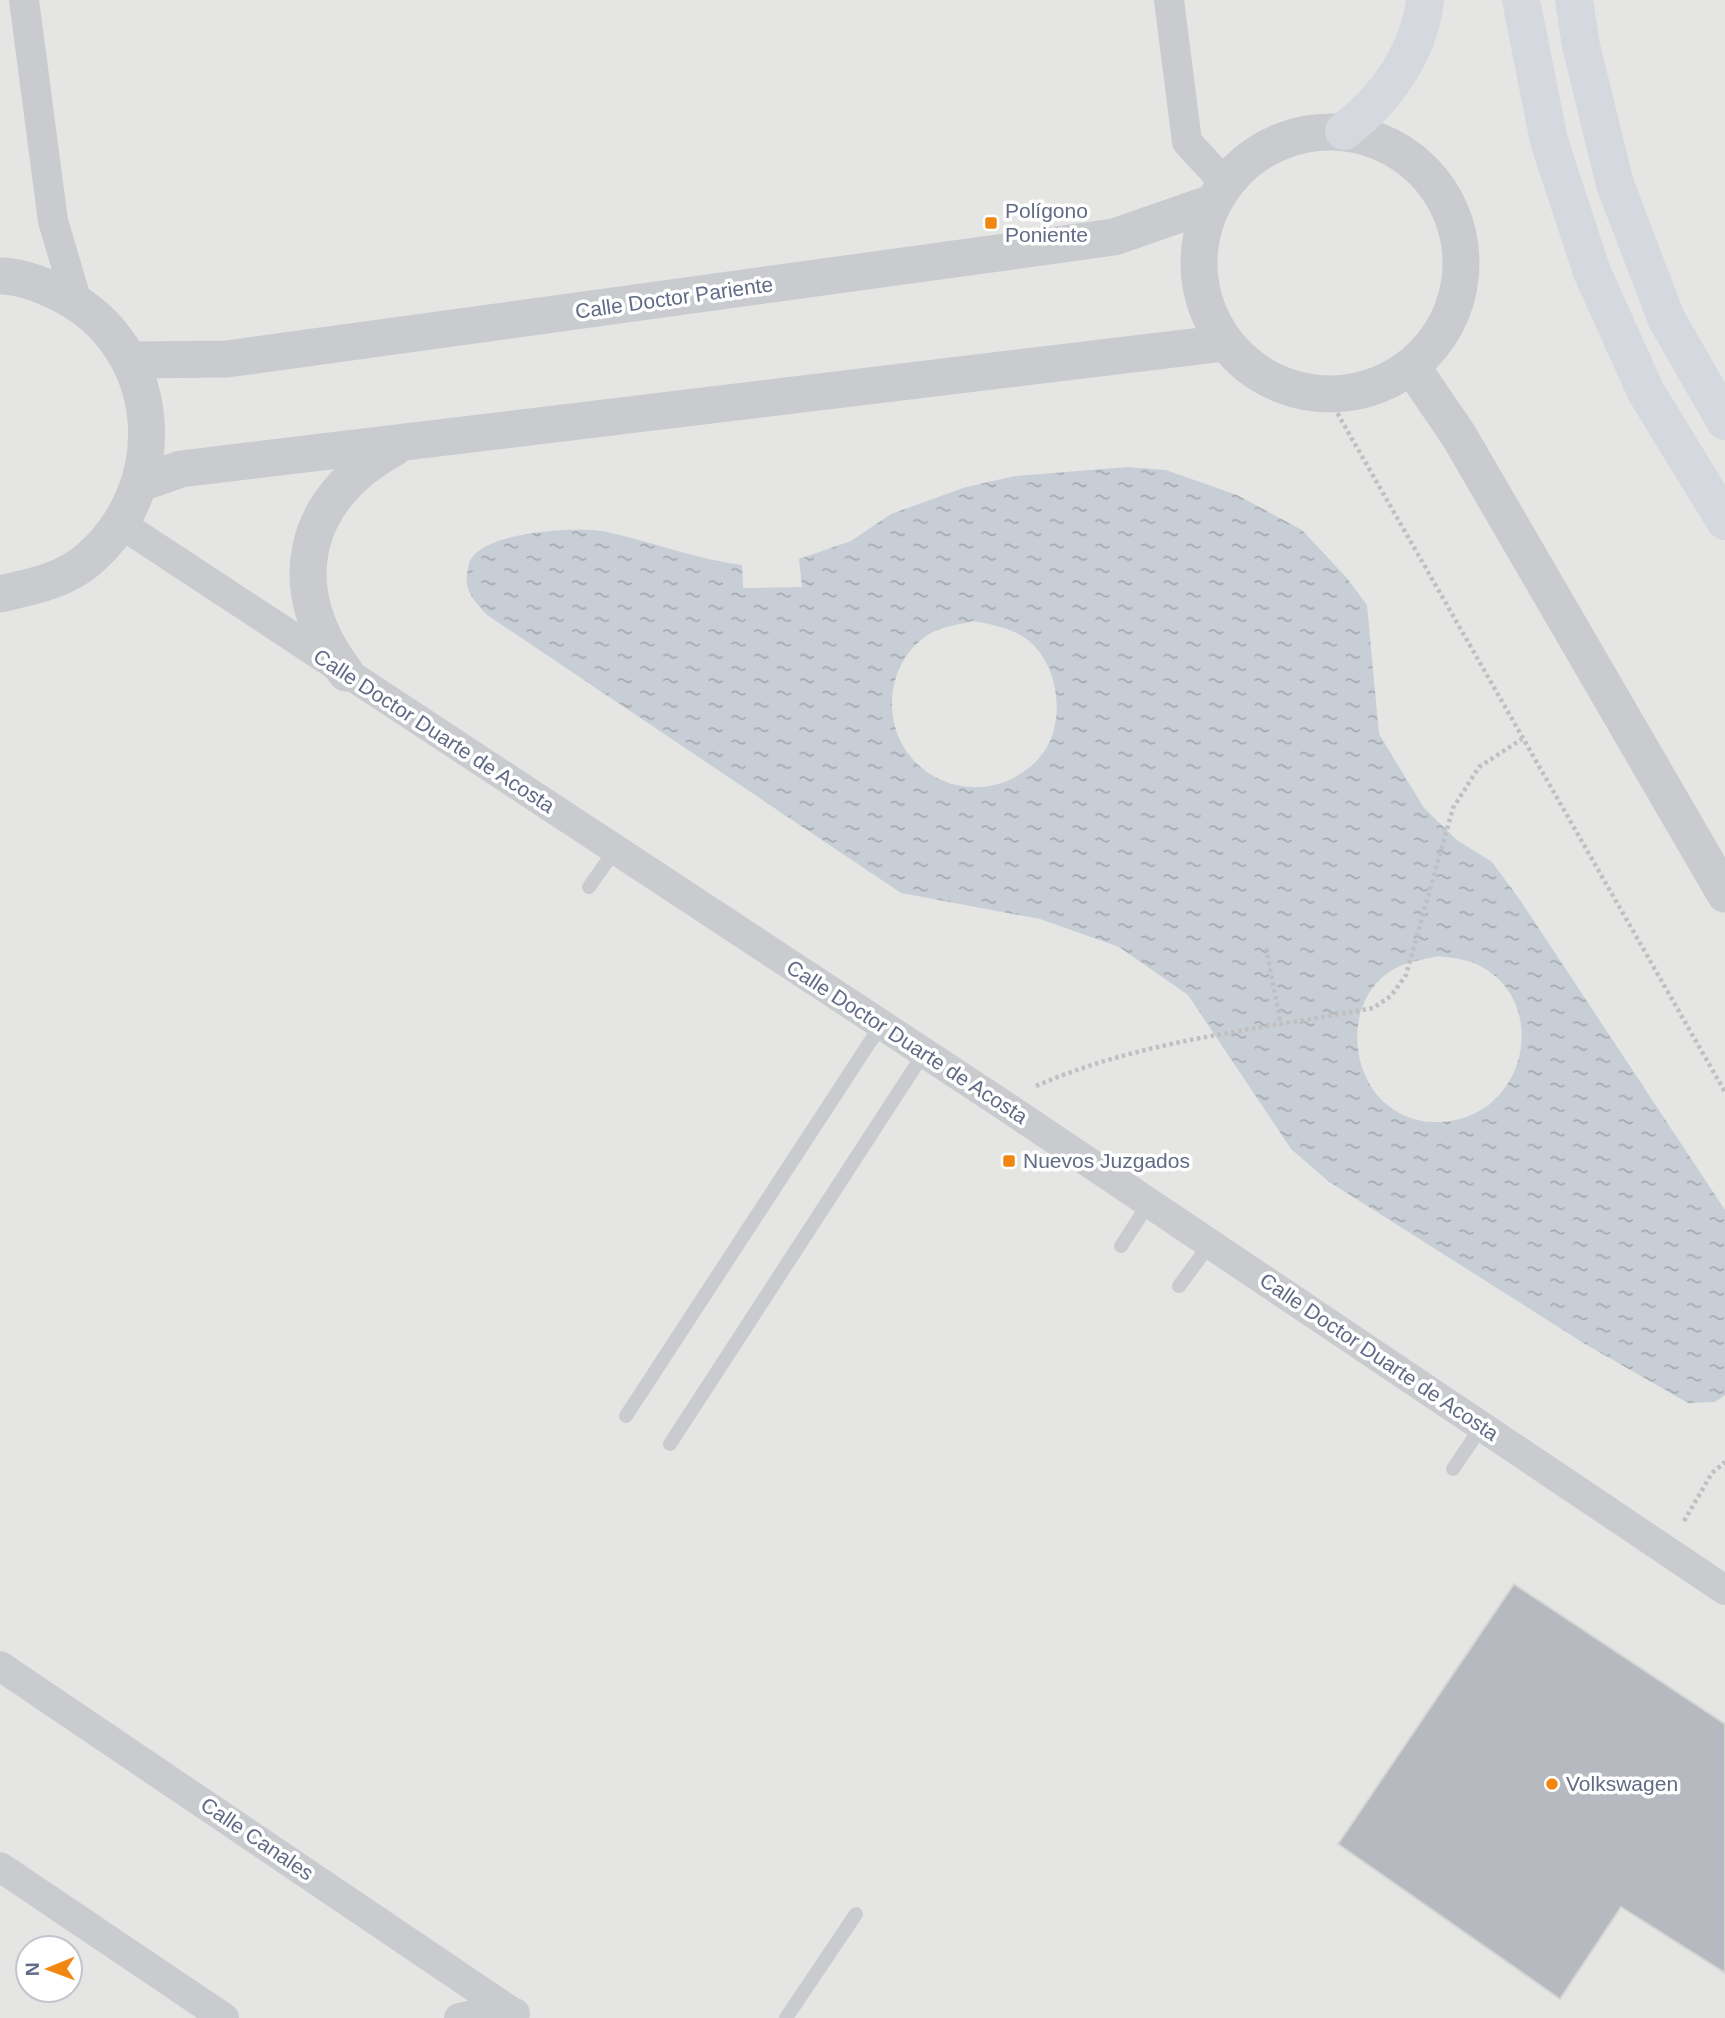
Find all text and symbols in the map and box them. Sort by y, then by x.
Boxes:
place label: Polígono Poniente [1005,199,1088,246]
marker: Polígono Poniente [983,215,999,231]
street label: Calle Doctor Pariente [574,272,774,323]
street label: Calle Doctor Duarte de Acosta [310,644,559,817]
street label: Calle Doctor Duarte de Acosta [783,955,1032,1128]
place label: Nuevos Juzgados [1023,1149,1190,1172]
marker: Nuevos Juzgados [1001,1153,1017,1169]
street label: Calle Doctor Duarte de Acosta [1256,1268,1503,1445]
place label: Volkswagen [1566,1772,1678,1795]
marker: Volkswagen [1544,1776,1560,1792]
street label: Calle Canales [197,1792,318,1885]
north arrow [14,1934,84,2004]
text: N [22,1962,43,1976]

